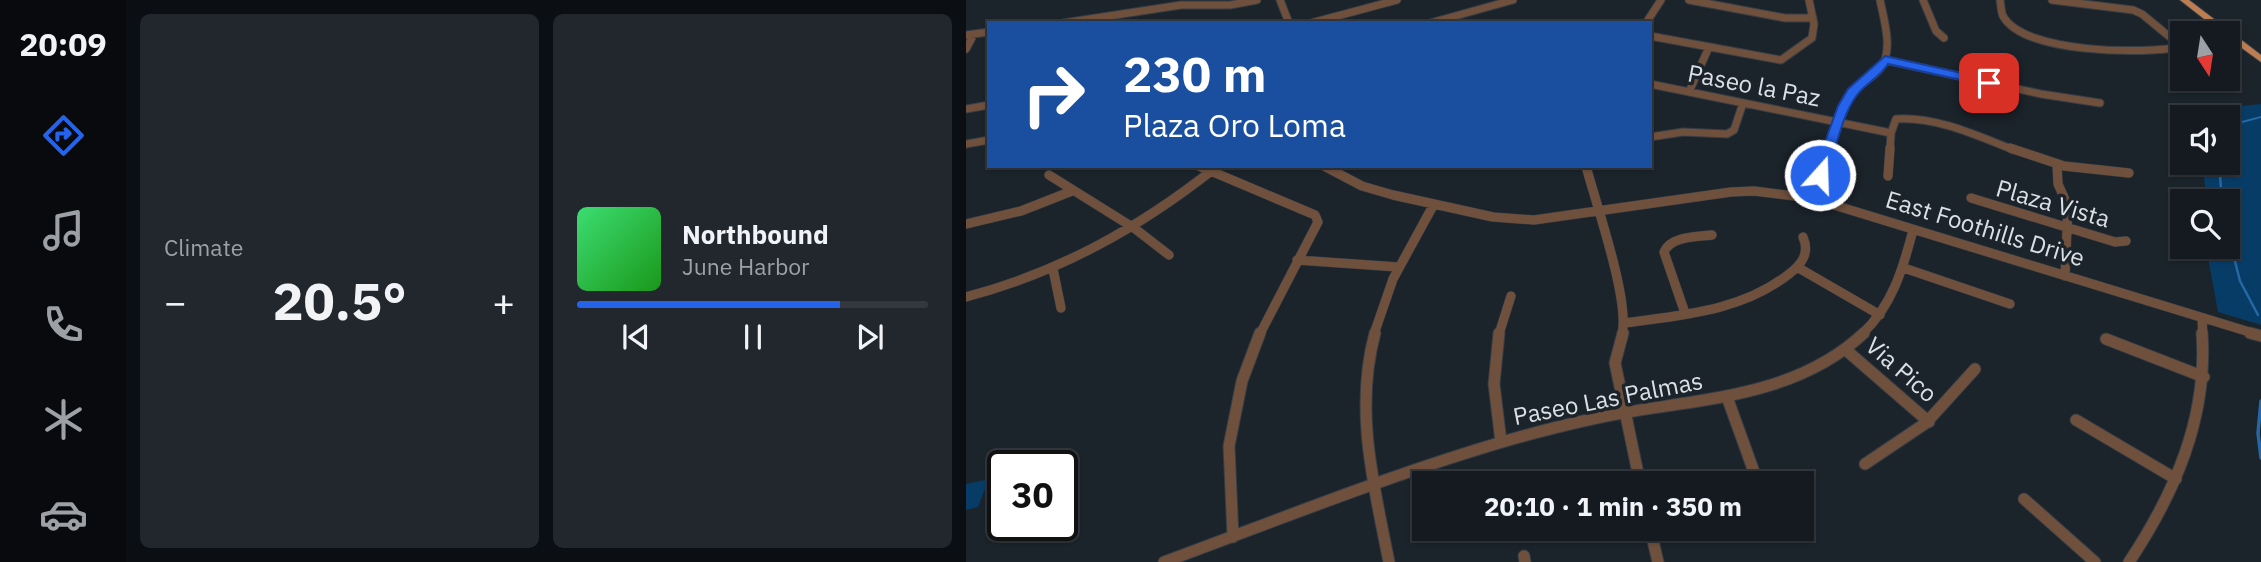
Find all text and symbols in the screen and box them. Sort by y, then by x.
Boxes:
north arrow [2170,21,2240,91]
map controls [2170,21,2240,259]
text: 20:09 [19,23,107,65]
text: 230 m [1123,42,1267,105]
icon: right [1008,49,1099,140]
pin [1959,53,2019,113]
street label: Paseo la Paz [1685,56,1823,114]
icon: arrive [1970,64,2008,102]
text: Plaza Oro Loma [1123,104,1346,146]
button: sound [2170,105,2240,175]
icon: directions [39,111,88,160]
position arrow [1783,138,1857,212]
street label: Plaza Vista [1993,172,2114,235]
street label: East Foothills Drive [1882,183,2089,273]
button: search [2170,189,2240,259]
icon: music [39,206,88,255]
text: Northbound [682,217,829,251]
text: Climate [164,232,243,262]
text: June Harbor [682,251,810,281]
text: 20.5° [272,267,407,334]
text: − [164,277,187,326]
text: + [492,277,515,326]
icon: phone [39,300,88,349]
icon: previous [617,318,655,356]
icon: pause [734,318,772,356]
icon: next [851,318,889,356]
street label: Via Pico [1859,329,1944,409]
street label: Paseo Las Palmas [1510,364,1705,432]
icon: climate [39,395,88,444]
speed limit sign: 30 [987,450,1078,541]
text: 20:10 · 1 min · 350 m [1484,489,1742,523]
icon: car [39,490,88,539]

